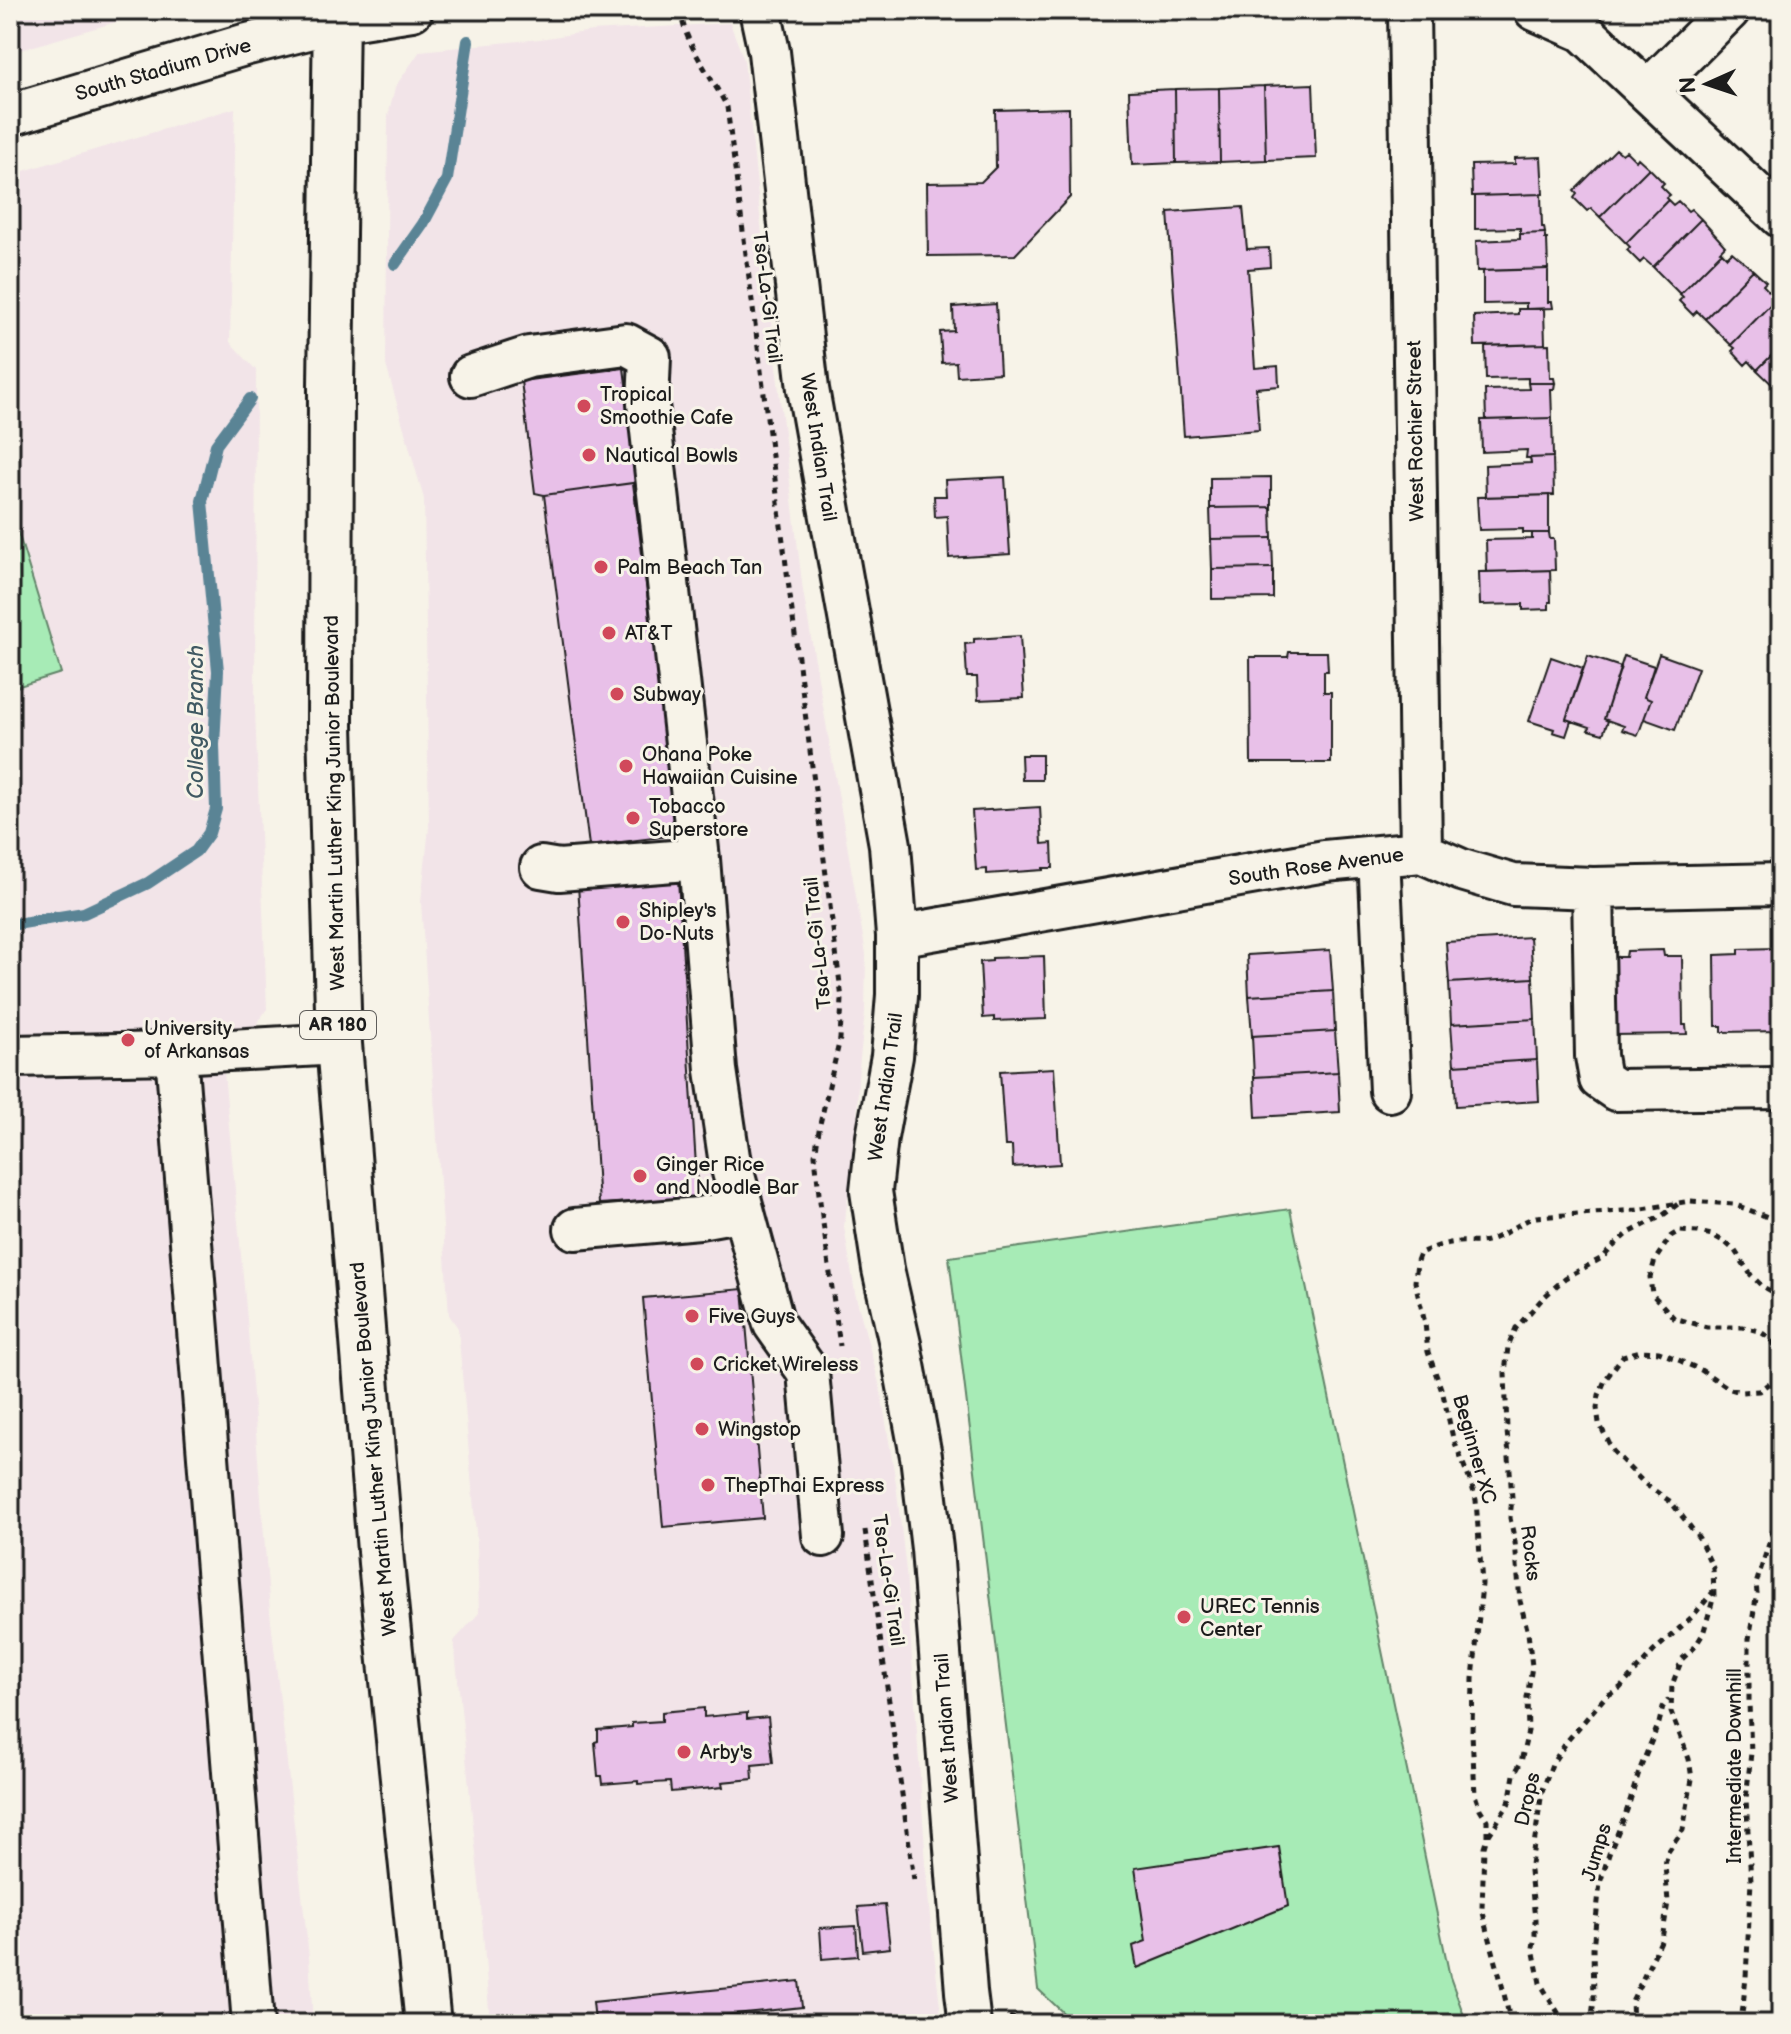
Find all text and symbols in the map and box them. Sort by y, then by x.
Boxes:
street label: South Stadium Drive [73,33,254,107]
north arrow [1667,44,1747,124]
text: N [1675,76,1702,94]
street label: Tsa-La-Gi Trail [747,230,787,365]
street label: West Rochier Street [1402,340,1430,522]
street label: West Indian Trail [794,371,842,523]
place label: Tropical Smoothie Cafe [600,383,733,430]
marker: Tropical Smoothie Cafe [575,397,593,415]
place label: Nautical Bowls [605,444,738,468]
marker: Nautical Bowls [580,446,598,464]
place label: Palm Beach Tan [617,556,762,580]
marker: Palm Beach Tan [592,558,610,576]
street label: West Martin Luther King Junior Boulevard [320,615,350,991]
place label: AT&T [625,622,672,646]
marker: AT&T [600,624,618,642]
water label: College Branch [183,645,210,799]
place label: Subway [633,683,701,707]
marker: Subway [608,685,626,703]
place label: Ohana Poke Hawaiian Cuisine [642,743,798,790]
marker: Ohana Poke Hawaiian Cuisine [617,757,635,775]
place label: Tobacco Superstore [649,795,749,842]
marker: Tobacco Superstore [624,809,642,827]
street label: South Rose Avenue [1227,843,1406,891]
street label: Tsa-La-Gi Trail [799,876,837,1010]
place label: Shipley's Do-Nuts [639,899,717,946]
marker: Shipley's Do-Nuts [614,913,632,931]
road number: AR 180 [300,1011,376,1039]
street label: West Indian Trail [864,1011,908,1163]
place label: University of Arkansas [144,1017,250,1064]
marker: University of Arkansas [119,1031,137,1049]
place label: Ginger Rice and Noodle Bar [656,1153,799,1200]
marker: Ginger Rice and Noodle Bar [631,1167,649,1185]
street label: West Martin Luther King Junior Boulevard [346,1261,402,1637]
place label: Five Guys [708,1305,796,1329]
marker: Five Guys [683,1307,701,1325]
place label: Cricket Wireless [713,1353,859,1377]
marker: Cricket Wireless [688,1355,706,1373]
street label: Beginner XC [1447,1392,1501,1507]
place label: Wingstop [718,1418,801,1442]
marker: Wingstop [693,1420,711,1438]
place label: ThepThai Express [724,1474,885,1498]
marker: ThepThai Express [699,1476,717,1494]
street label: Tsa-La-Gi Trail [867,1513,909,1648]
street label: Rocks [1515,1524,1545,1582]
place label: UREC Tennis Center [1200,1595,1320,1642]
marker: UREC Tennis Center [1175,1608,1193,1626]
street label: West Indian Trail [930,1652,964,1803]
street label: Intermediate Downhill [1723,1668,1747,1864]
place label: Arby's [700,1741,753,1765]
marker: Arby's [675,1743,693,1761]
street label: Drops [1510,1770,1546,1828]
street label: Jumps [1577,1820,1617,1884]

